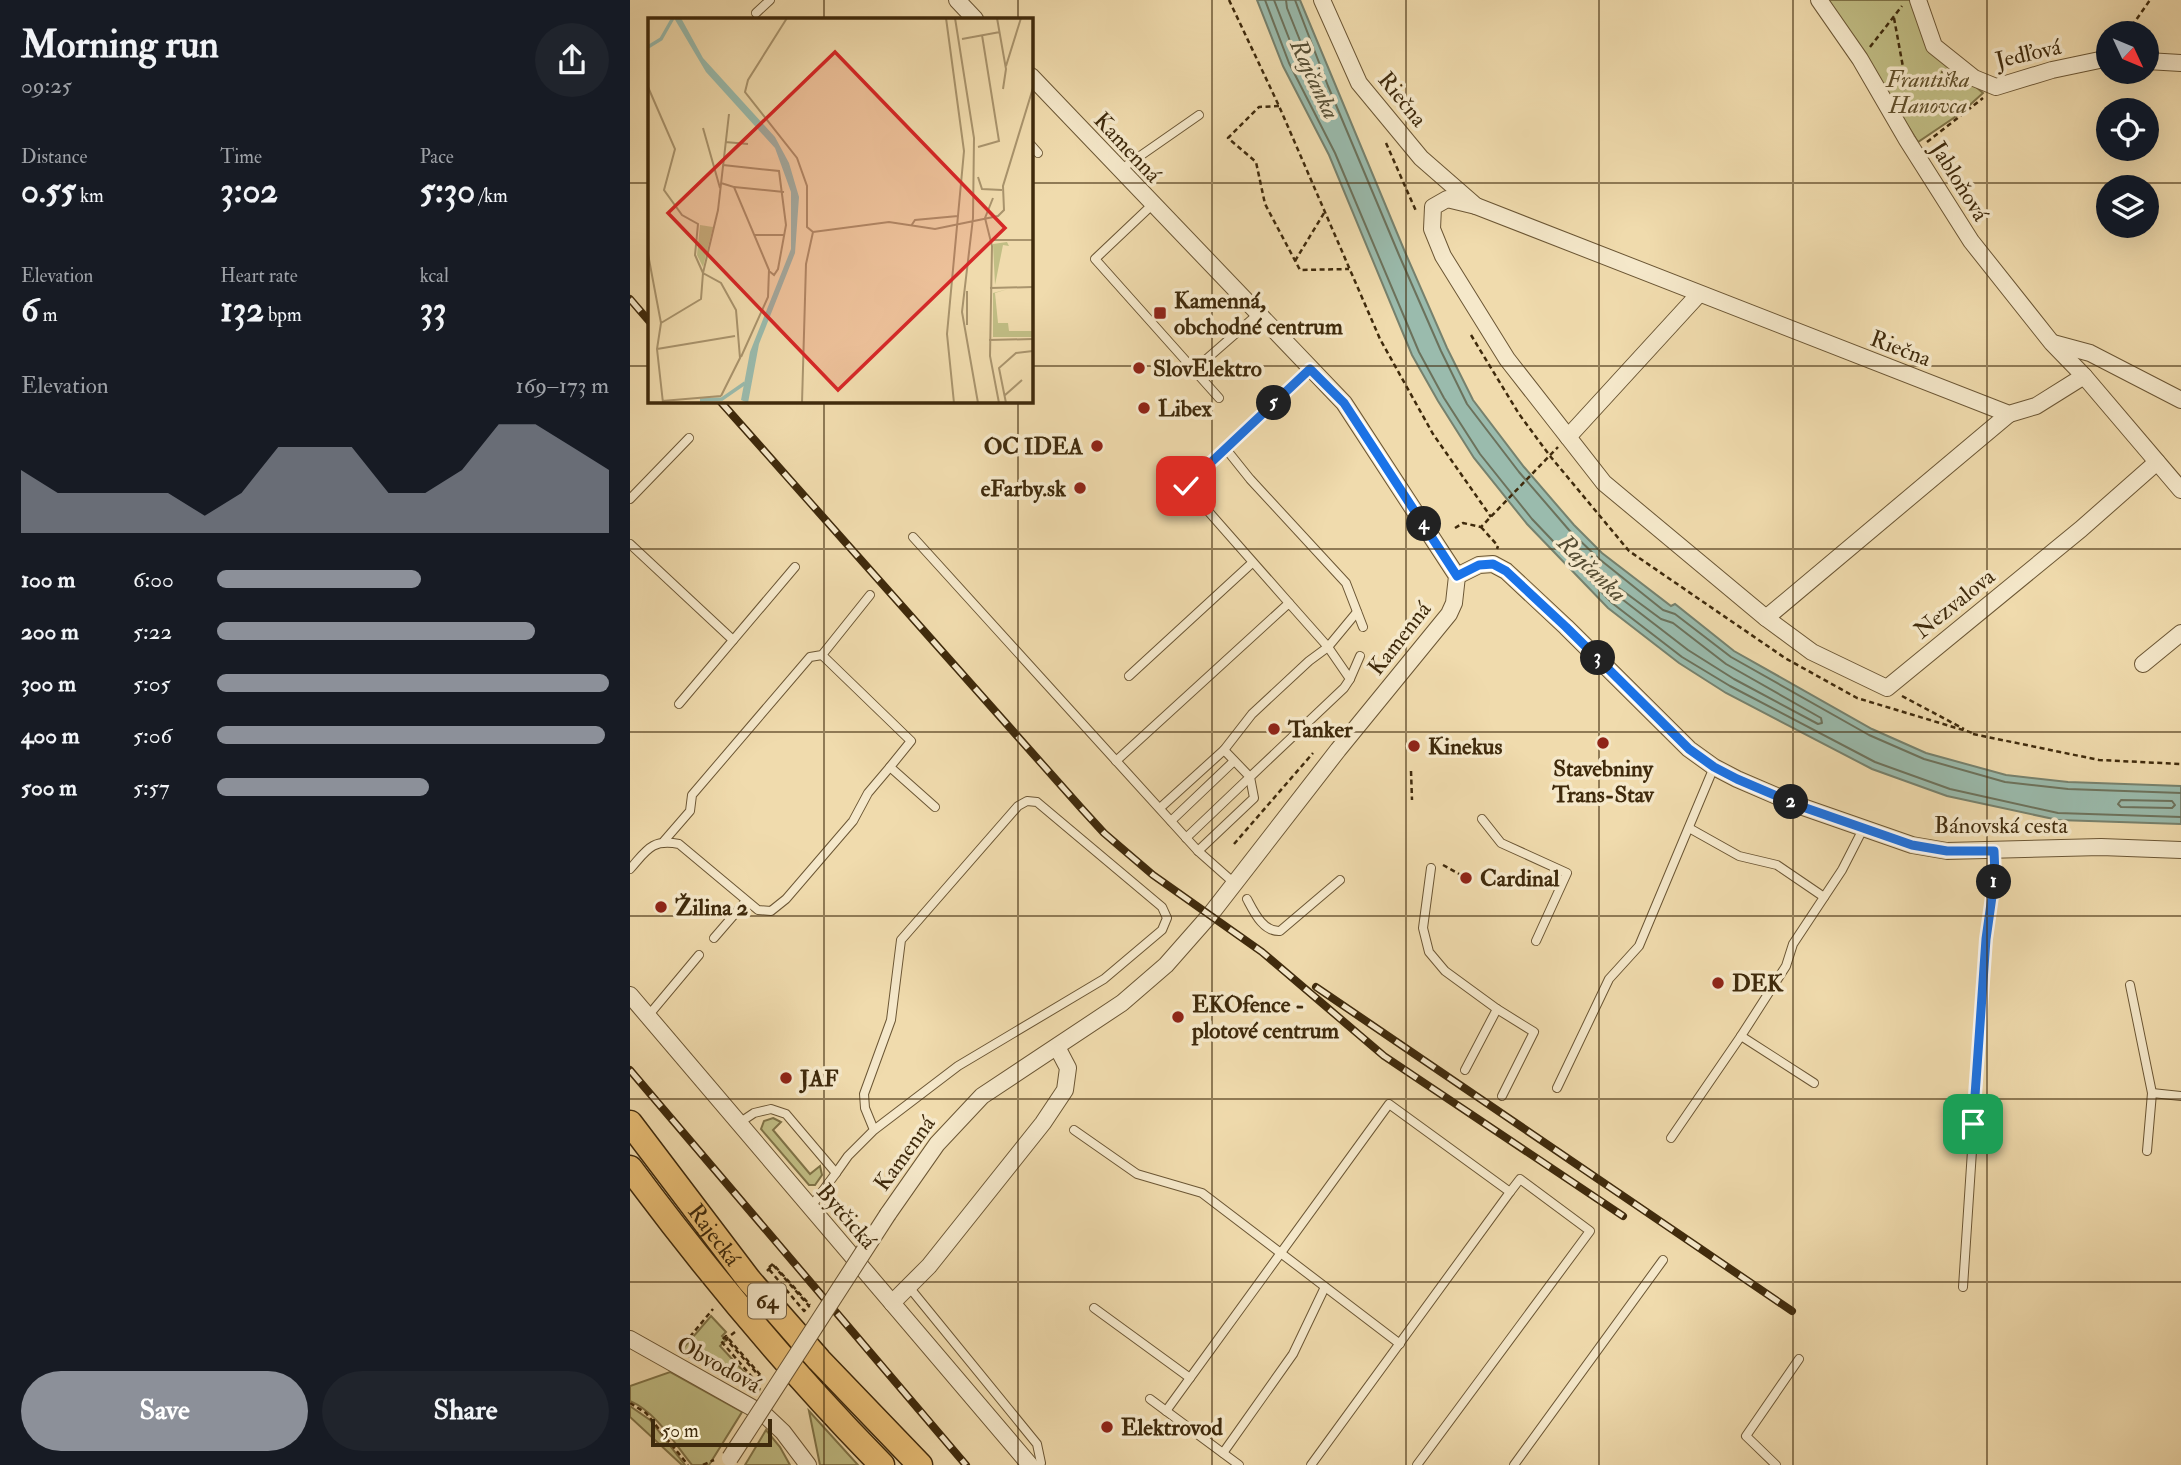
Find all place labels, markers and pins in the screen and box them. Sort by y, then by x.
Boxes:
place label: Kamenná, obchodné centrum [1174,286,1343,341]
marker: Kamenná, obchodné centrum [1152,305,1168,321]
place label: SlovElektro [1153,354,1262,383]
marker: SlovElektro [1131,360,1147,376]
pin: 5 [1256,386,1292,420]
place label: Libex [1158,394,1213,423]
marker: Libex [1136,400,1152,416]
place label: OC IDEA [984,432,1083,461]
marker: OC IDEA [1089,438,1105,454]
pin [1156,456,1216,516]
place label: eFarby.sk [981,474,1067,504]
marker: eFarby.sk [1072,480,1088,496]
pin: 4 [1406,506,1442,542]
pin: 3 [1580,640,1616,676]
place label: Tanker [1287,715,1353,744]
marker: Tanker [1266,721,1282,737]
place label: Kinekus [1428,732,1502,761]
marker: Stavebniny Trans-Stav [1595,735,1611,751]
marker: Kinekus [1406,738,1422,754]
place label: Stavebniny Trans-Stav [1551,754,1655,809]
pin: 2 [1774,784,1808,820]
place label: Cardinal [1480,864,1560,893]
pin: 1 [1976,864,2012,900]
marker: Cardinal [1458,870,1474,886]
place label: Žilina 2 [675,892,749,922]
marker: Žilina 2 [653,899,669,915]
place label: DEK [1732,969,1784,998]
marker: DEK [1710,975,1726,991]
place label: EKOfence - plotové centrum [1191,990,1339,1046]
marker: EKOfence - plotové centrum [1170,1009,1186,1025]
place label: JAF [799,1064,839,1094]
marker: JAF [778,1070,794,1086]
pin [1943,1094,2003,1154]
place label: Elektrovod [1121,1413,1223,1442]
marker: Elektrovod [1099,1419,1115,1435]

